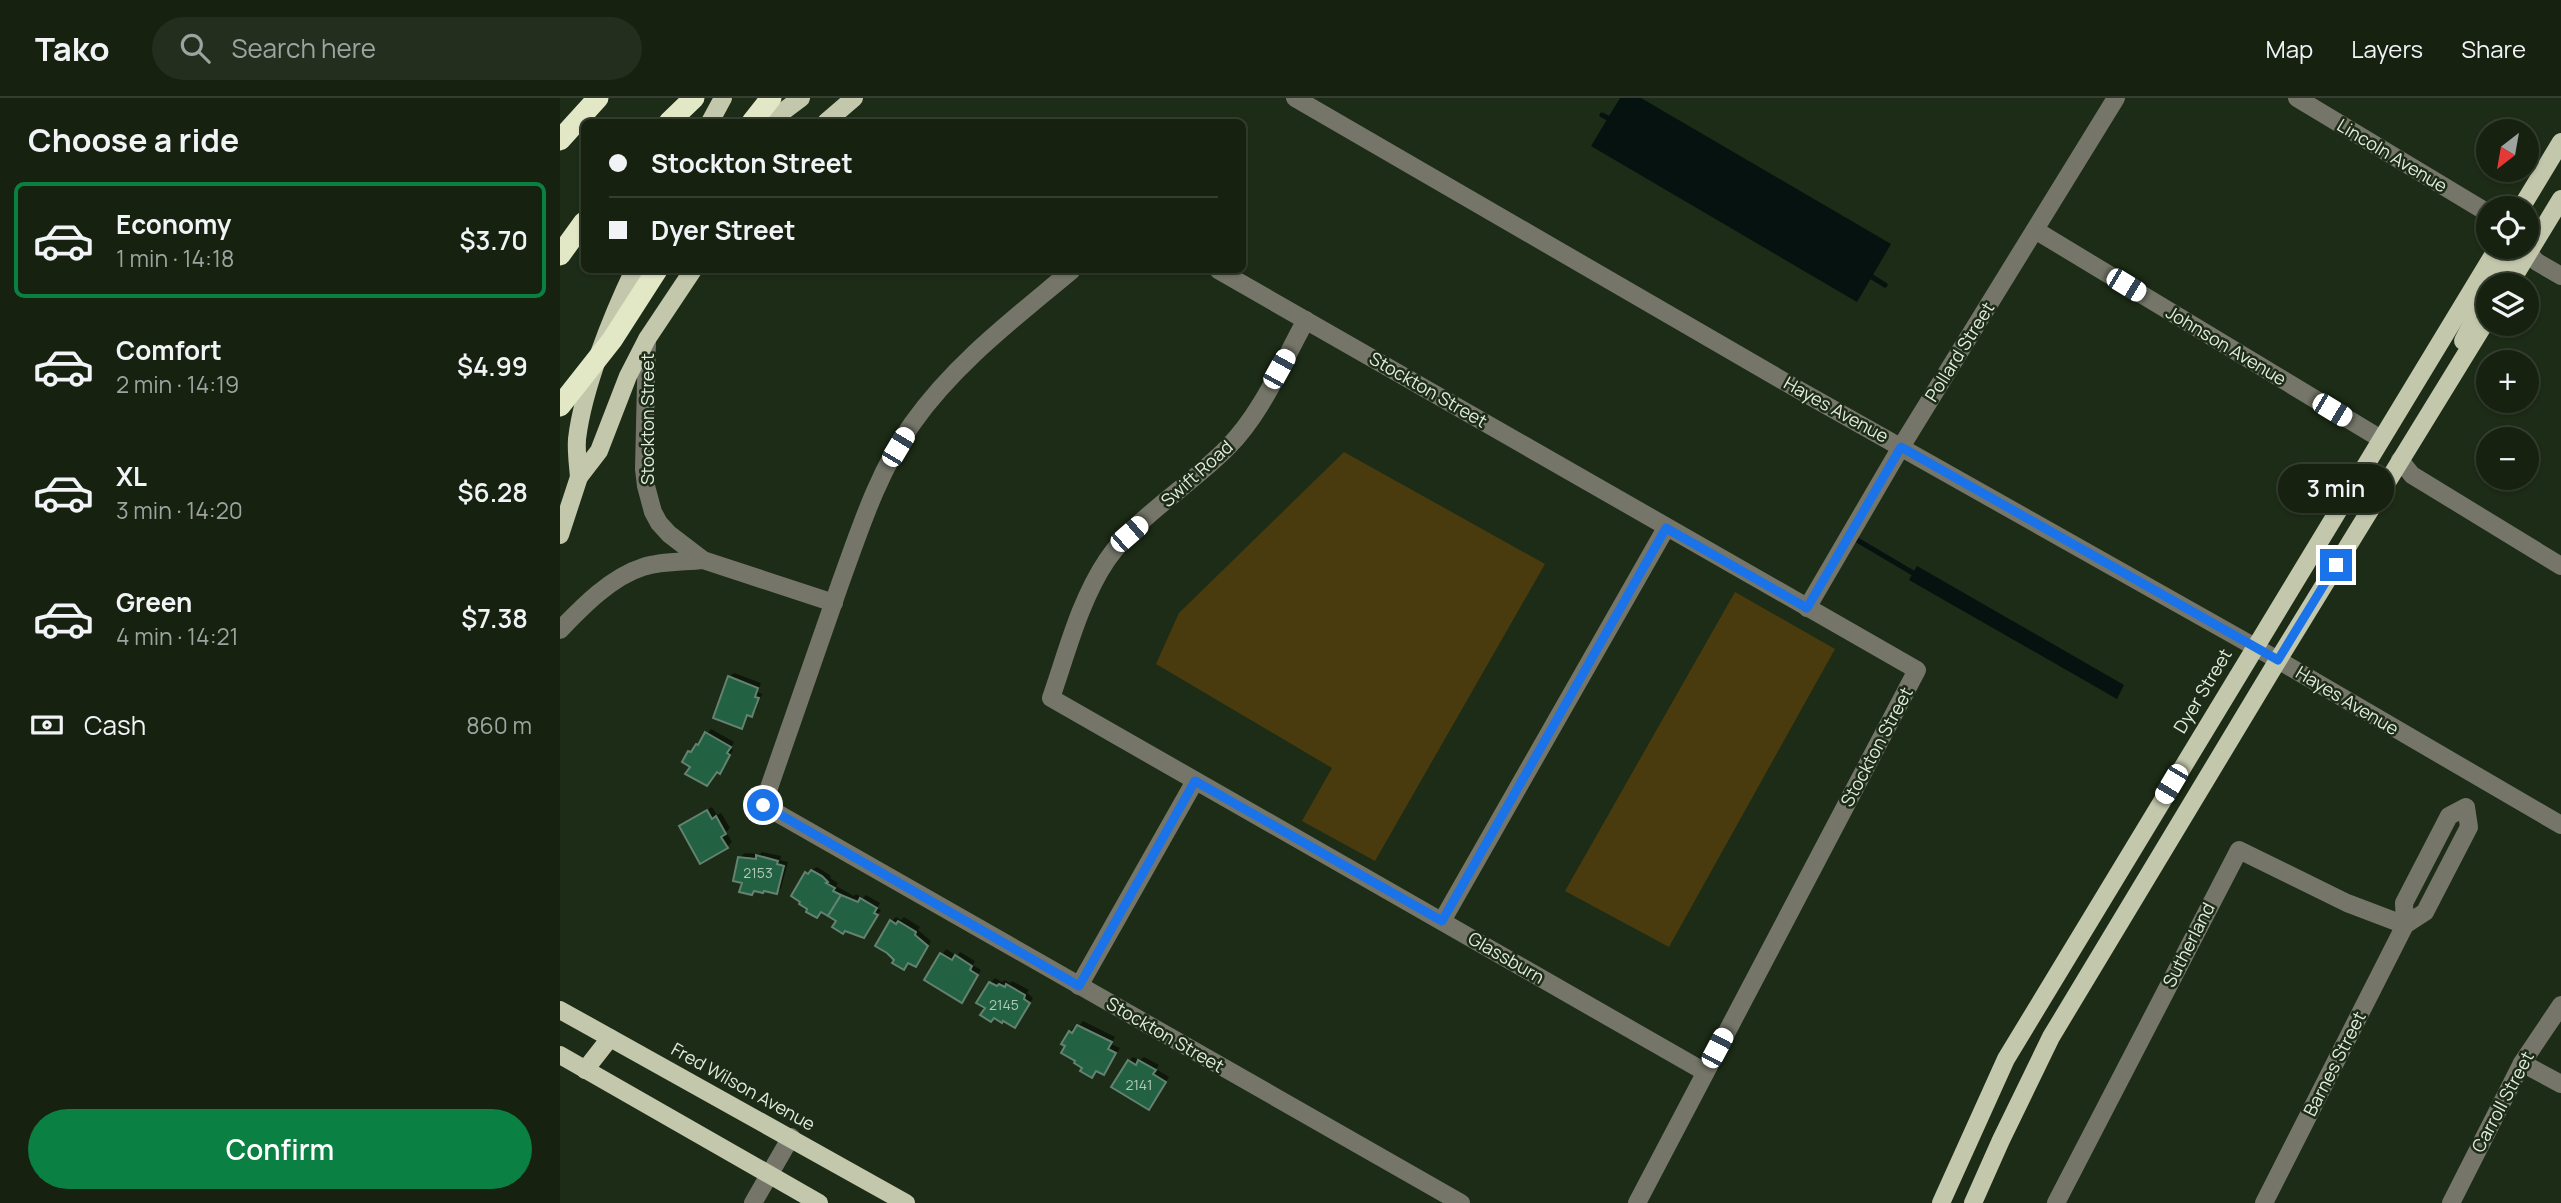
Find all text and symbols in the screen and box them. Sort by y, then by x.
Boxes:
search box [152,17,642,80]
text: Tako [35,26,110,71]
icon: search [176,29,214,67]
text: Search here [232,30,376,66]
text: Map [2266,32,2313,65]
text: Layers [2351,32,2423,65]
text: Share [2461,32,2526,65]
street label: Lincoln Avenue [2333,113,2452,197]
text: Choose a ride [28,118,239,162]
north arrow [2476,119,2539,182]
map controls [2476,119,2539,490]
text: Stockton Street [651,145,853,181]
button: locate [2476,196,2539,259]
text: Economy [116,206,231,242]
icon: car [32,209,95,272]
text: Dyer Street [651,212,796,248]
text: $3.70 [459,222,528,258]
text: 1 min · 14:18 [116,242,234,274]
car [2103,265,2150,305]
button: layers [2476,273,2539,336]
street label: Pollard Street [1919,297,1999,406]
street label: Johnson Avenue [2162,300,2291,391]
text: Comfort [116,332,222,368]
icon: car [32,335,95,398]
car [1260,346,1299,392]
street label: Stockton Street [1365,346,1492,433]
text: $4.99 [457,348,528,384]
button: + [2476,350,2539,413]
street label: Stockton Street [635,353,659,485]
text: 2 min · 14:19 [116,368,239,400]
street label: Hayes Avenue [1780,370,1893,448]
car [2309,390,2356,430]
car [879,424,918,470]
button: − [2476,427,2539,490]
street label: Swift Road [1155,435,1237,512]
text: XL [116,458,147,494]
icon: car [32,461,95,524]
callout: 3 min [2278,463,2394,512]
text: 3 min [2307,472,2365,504]
text: $6.28 [458,474,528,510]
text: 3 min · 14:20 [116,494,243,526]
car [1107,512,1152,556]
route end [2320,549,2352,581]
text: Green [116,584,192,620]
icon: car [32,587,95,650]
text: $7.38 [461,600,528,636]
text: 4 min · 14:21 [116,620,239,652]
street label: Dyer Street [2167,644,2237,737]
street label: Hayes Avenue [2292,660,2403,740]
street label: Stockton Street [1835,683,1918,811]
icon: cash [28,706,66,744]
text: Cash [84,707,146,743]
text: 860 m [466,709,532,741]
car [2152,761,2191,807]
route start [747,789,779,821]
house number: 2153 [743,863,773,882]
street label: Sutherland [2156,898,2220,991]
street label: Glassburn [1464,926,1549,989]
street label: Stockton Street [1102,991,1229,1078]
house number: 2145 [989,995,1019,1014]
street label: Barnes Street [2297,1007,2371,1120]
car [1698,1025,1737,1071]
street label: Fred Wilson Avenue [667,1037,820,1136]
street label: Carroll Street [2465,1047,2539,1156]
house number: 2141 [1125,1075,1153,1094]
button: Confirm [28,1109,532,1189]

